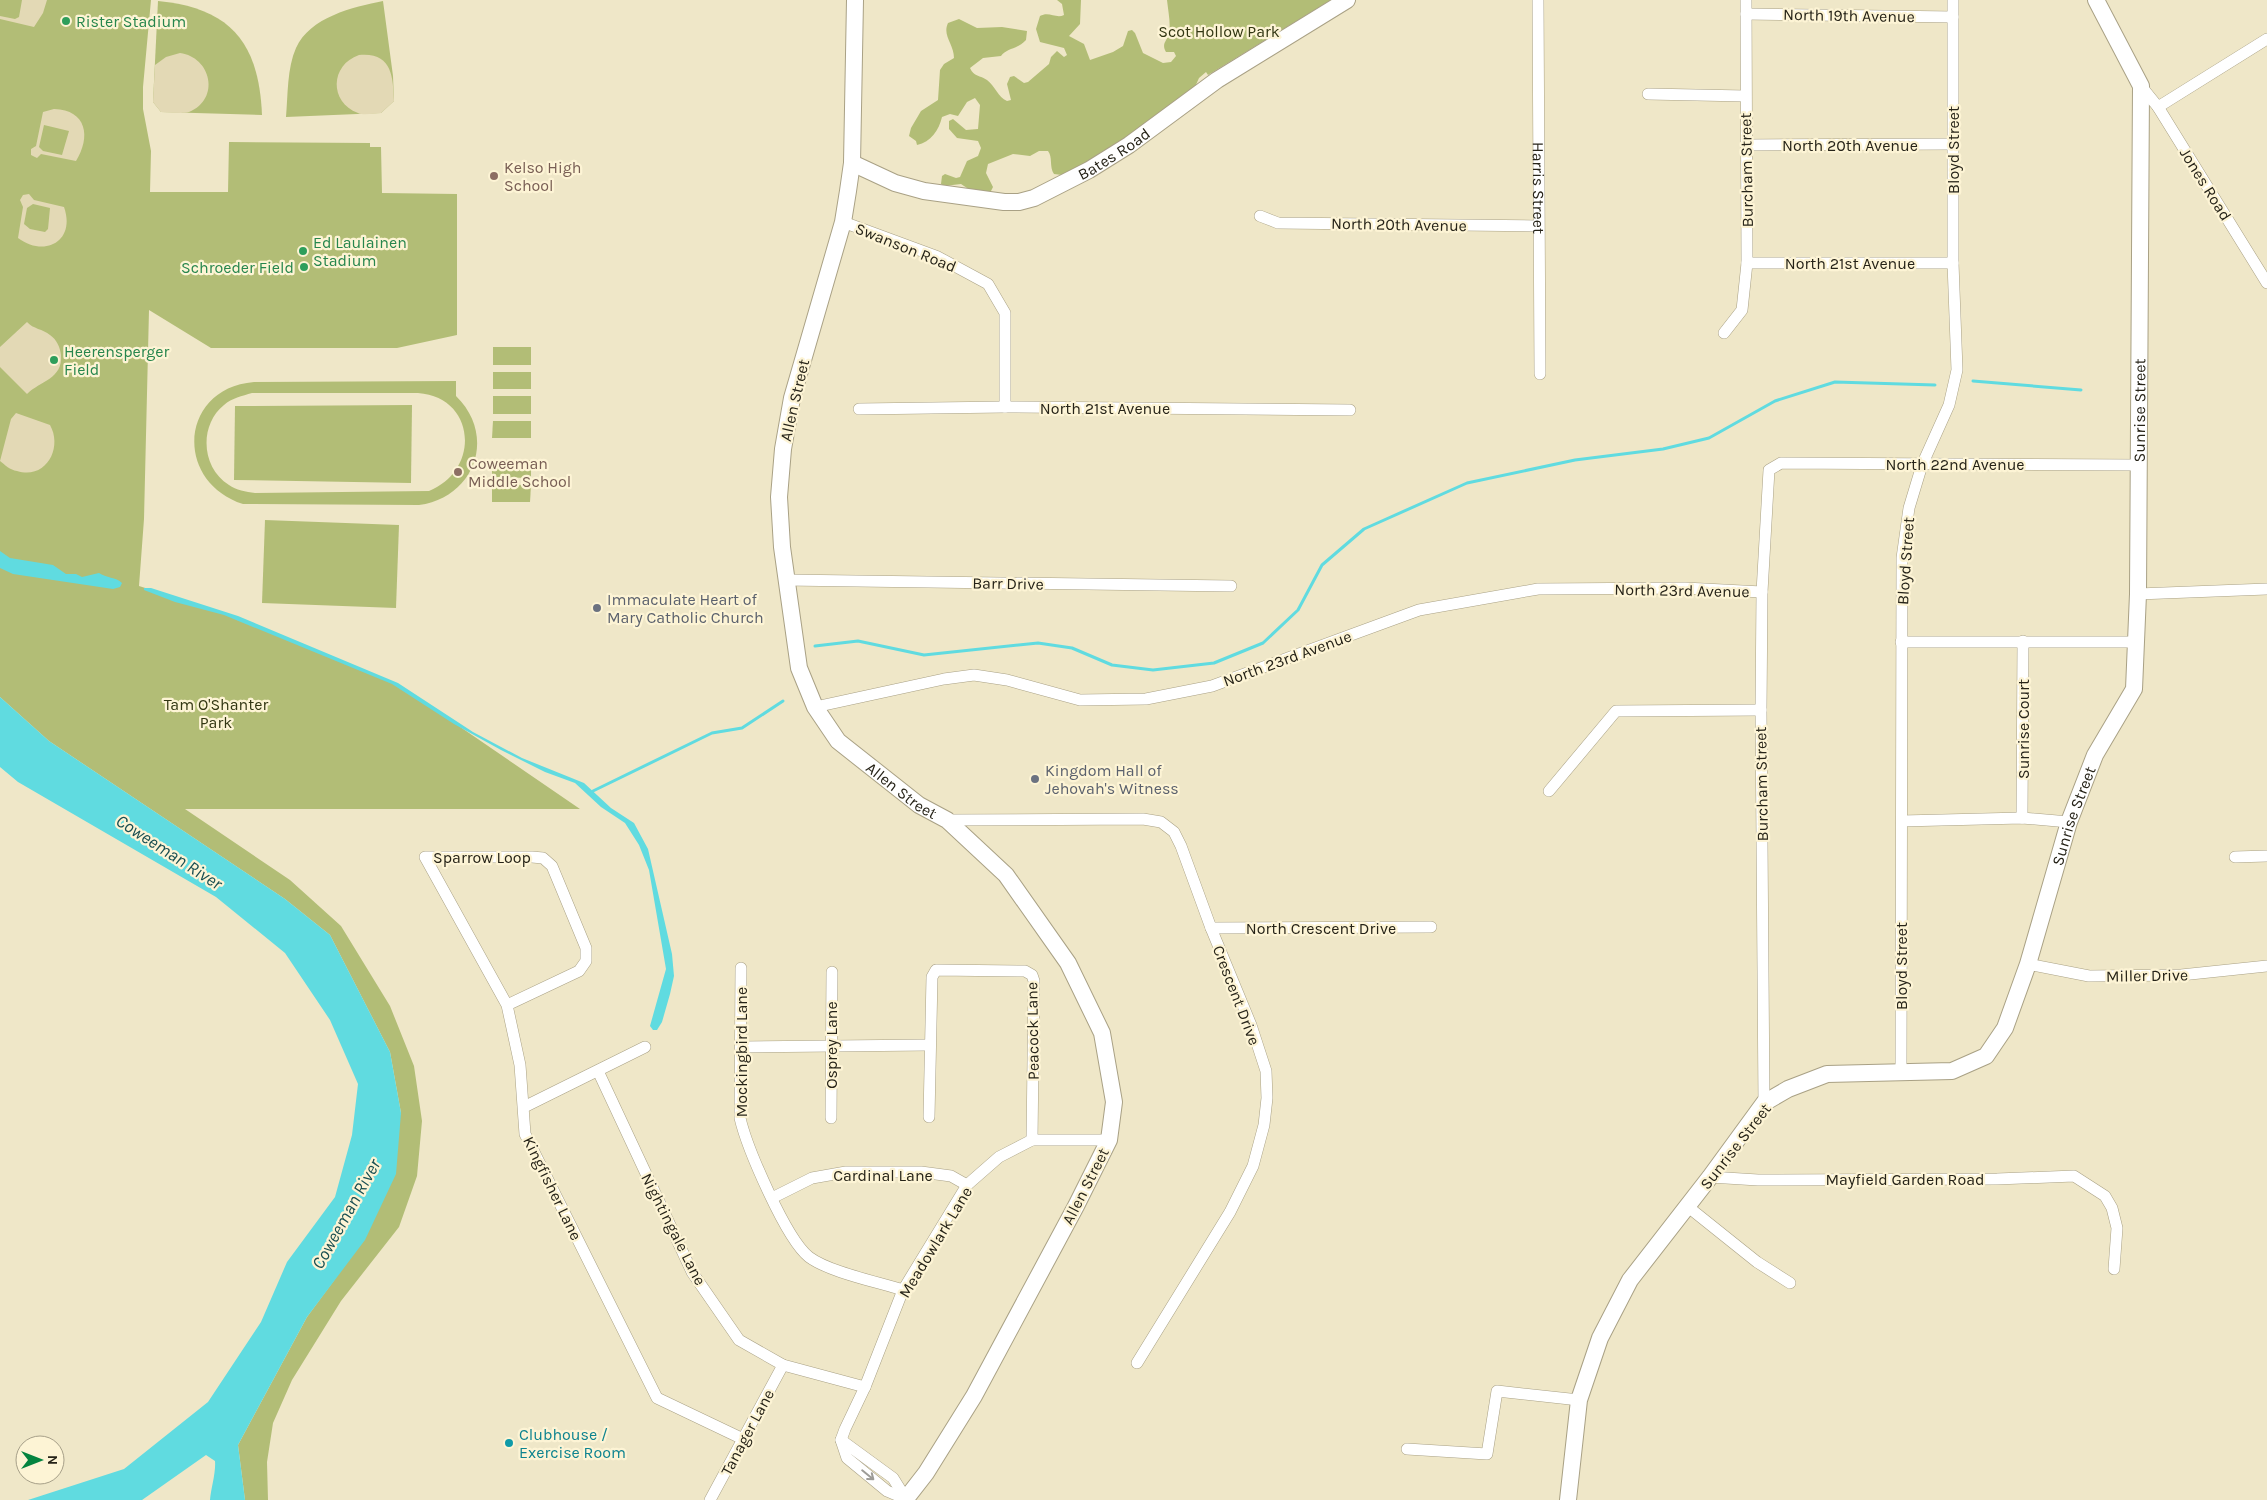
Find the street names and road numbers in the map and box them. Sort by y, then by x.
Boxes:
street label: North 19th Avenue [1783,5,1915,26]
street label: Bloyd Street [1944,106,1963,194]
street label: Burcham Street [1736,112,1757,228]
street label: Bates Road [1075,124,1154,184]
street label: North 20th Avenue [1782,136,1918,155]
street label: Harris Street [1529,142,1548,234]
street label: Jones Road [2176,144,2235,224]
street label: North 20th Avenue [1331,214,1467,235]
street label: Swanson Road [853,219,959,276]
street label: North 21st Avenue [1785,254,1915,273]
street label: Allen Street [776,357,813,443]
street label: Sunrise Street [2130,358,2149,462]
street label: North 21st Avenue [1040,399,1170,418]
street label: North 22nd Avenue [1885,455,2025,474]
street label: Bloyd Street [1893,517,1918,606]
street label: Barr Drive [972,573,1044,594]
street label: North 23rd Avenue [1614,580,1750,601]
street label: North 23rd Avenue [1220,626,1354,691]
street label: Sunrise Court [2014,679,2033,779]
street label: Burcham Street [1751,726,1772,842]
street label: Allen Street [862,758,940,823]
street label: Sunrise Street [2048,764,2100,868]
street label: Sparrow Loop [433,848,531,867]
street label: North Crescent Drive [1246,919,1396,938]
street label: Bloyd Street [1892,922,1911,1010]
street label: Crescent Drive [1209,943,1264,1048]
street label: Miller Drive [2106,965,2188,986]
street label: Peacock Lane [1022,982,1043,1080]
street label: Mockingbird Lane [732,987,751,1117]
street label: Osprey Lane [822,1001,841,1089]
street label: Sunrise Street [1696,1100,1775,1193]
street label: Kingfisher Lane [519,1133,586,1243]
street label: Allen Street [1058,1145,1113,1228]
street label: Cardinal Lane [833,1166,933,1185]
street label: Nightingale Lane [637,1170,710,1288]
street label: Mayfield Garden Road [1826,1170,1984,1189]
street label: Meadowlark Lane [895,1183,976,1301]
street label: Tanager Lane [717,1386,778,1479]

